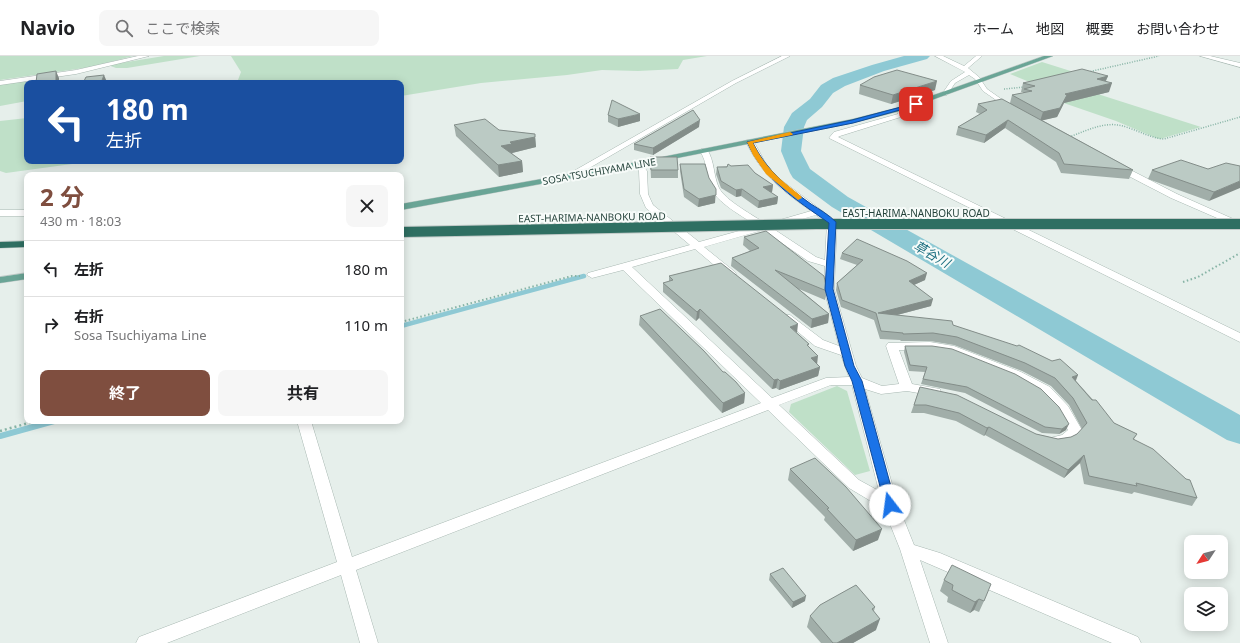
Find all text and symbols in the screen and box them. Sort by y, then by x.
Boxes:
search box [99,10,379,46]
text: Navio [20,15,75,41]
icon: search [113,17,135,39]
text: ここで検索 [145,18,220,38]
text: ホーム [972,19,1014,38]
text: 地図 [1036,19,1064,38]
text: 概要 [1086,19,1114,38]
text: お問い合わせ [1136,19,1220,38]
pin [899,87,933,121]
text: 180 m [106,90,189,128]
icon: arrive [905,93,927,115]
icon: left [40,96,92,148]
text: 左折 [106,128,142,152]
street label: SOSA TSUCHIYAMA LINE [541,154,657,188]
text: 2 分 [40,180,84,213]
button: close [346,185,388,227]
street label: EAST-HARIMA-NANBOKU ROAD [842,206,990,220]
street label: EAST-HARIMA-NANBOKU ROAD [518,209,666,225]
text: 430 m · 18:03 [40,212,121,230]
water label: 草谷川 [911,236,955,273]
icon: left [40,258,62,280]
text: 左折 [74,259,104,279]
text: 180 m [344,259,388,279]
text: 右折 [74,306,104,326]
icon: right [40,314,62,336]
text: 110 m [344,315,388,335]
text: Sosa Tsuchiyama Line [74,326,207,344]
button: 終了 [40,370,210,416]
button: 共有 [218,370,388,416]
position arrow [869,484,911,526]
north arrow [1184,535,1228,579]
map controls [1184,535,1228,631]
button: layers [1184,587,1228,631]

